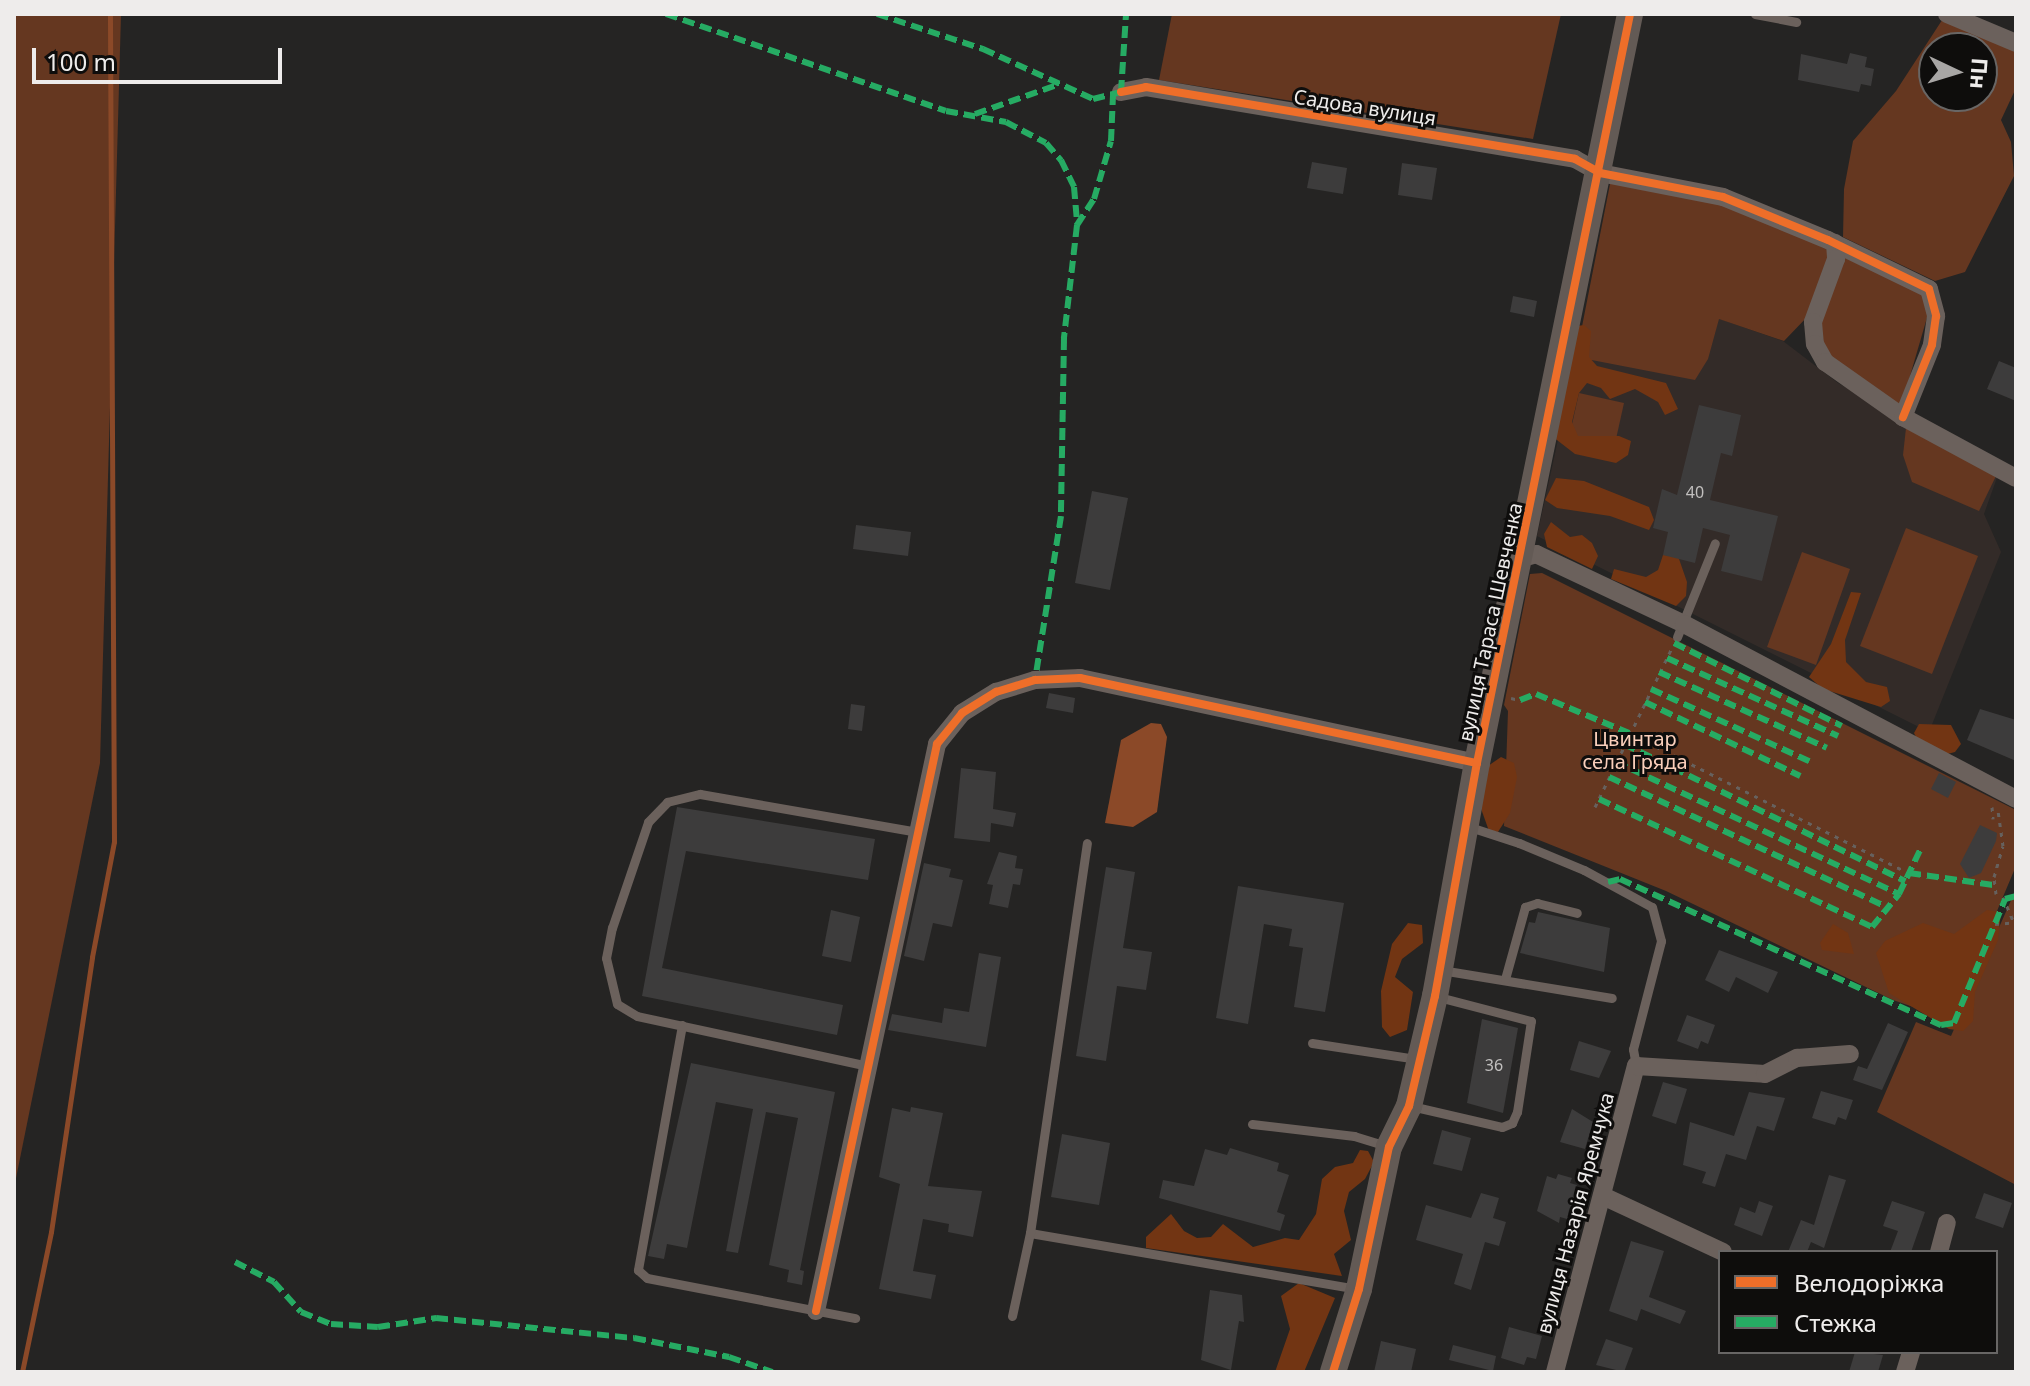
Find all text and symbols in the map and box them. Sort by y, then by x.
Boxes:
scale bar [36,32,286,82]
north arrow [1918,32,1998,112]
text: 100 m [46,45,116,78]
text: Пн [1964,57,1996,90]
street label: Садова вулиця [1292,84,1438,130]
house number: 40 [1686,482,1704,502]
street label: вулиця Тараса Шевченка [1453,500,1527,744]
park label: Цвинтар села Гряда [1582,726,1688,773]
house number: 36 [1485,1055,1503,1075]
street label: вулиця Назарія Яремчука [1531,1090,1619,1336]
legend [1718,1250,1998,1354]
text: Велодоріжка [1794,1266,1944,1299]
text: Стежка [1794,1306,1877,1339]

